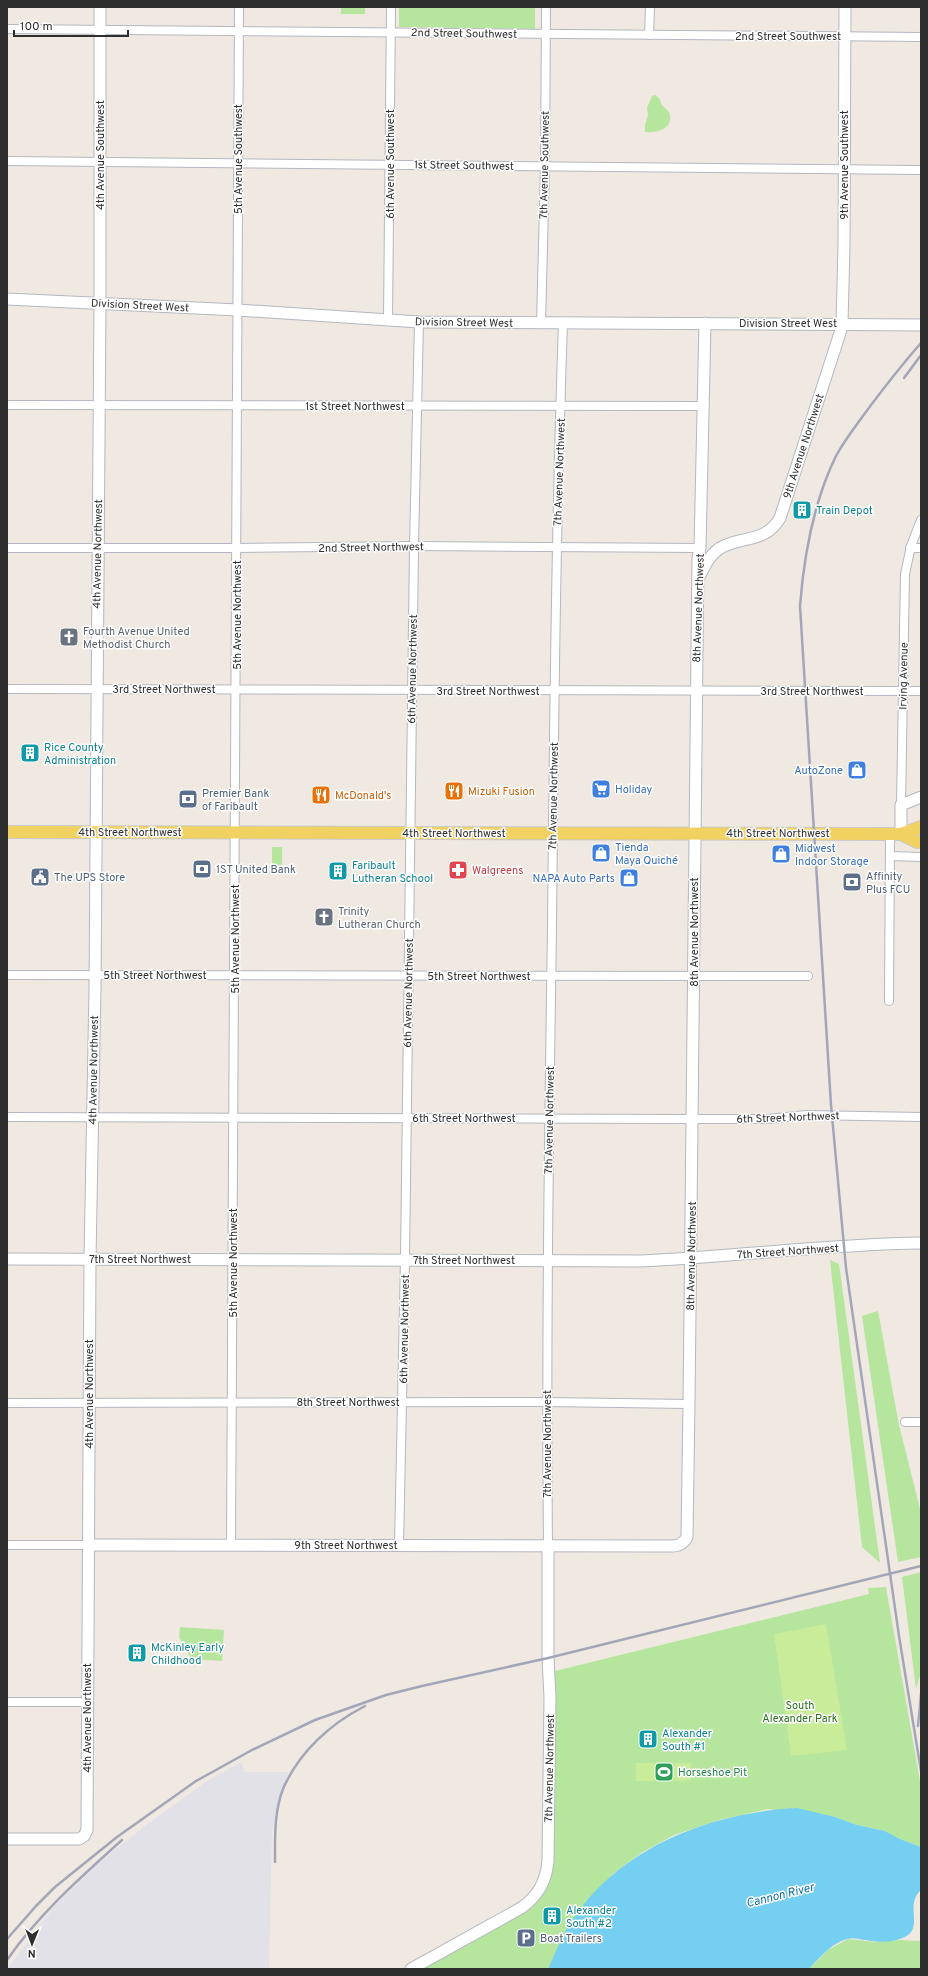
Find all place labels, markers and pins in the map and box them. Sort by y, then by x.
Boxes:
building icon: Train Depot [791,499,813,521]
place label: Train Depot [816,504,873,518]
place label: Fourth Avenue United Methodist Church [83,625,190,652]
church icon: Fourth Avenue United Methodist Church [58,626,80,648]
place label: Rice County Administration [44,741,116,768]
building icon: Rice County Administration [19,742,41,764]
shop icon: AutoZone [846,759,868,781]
place label: AutoZone [794,764,843,778]
supermarket icon: Holiday [590,778,612,800]
restaurant icon: Mizuki Fusion [443,780,465,802]
place label: Holiday [615,783,652,797]
restaurant icon: McDonald's [310,784,332,806]
place label: Mizuki Fusion [468,785,535,799]
place label: Premier Bank of Faribault [202,787,269,814]
bank icon: Premier Bank of Faribault [177,788,199,810]
place label: McDonald's [335,789,391,803]
place label: Tienda Maya Quiché [615,841,678,868]
shop icon: Tienda Maya Quiché [590,842,612,864]
place label: Midwest Indoor Storage [795,842,869,869]
shop icon: Midwest Indoor Storage [770,843,792,865]
bank icon: 1ST United Bank [191,858,213,880]
place label: Faribault Lutheran School [352,859,433,886]
pharmacy icon: Walgreens [447,859,469,881]
building icon: Faribault Lutheran School [327,860,349,882]
place label: 1ST United Bank [216,863,296,877]
place label: Walgreens [472,864,523,878]
public building icon: The UPS Store [29,866,51,888]
shop icon: NAPA Auto Parts [618,867,640,889]
place label: Affinity Plus FCU [866,870,910,897]
place label: The UPS Store [54,871,125,885]
bank icon: Affinity Plus FCU [841,871,863,893]
place label: NAPA Auto Parts [533,872,615,886]
place label: Trinity Lutheran Church [338,905,421,932]
church icon: Trinity Lutheran Church [313,906,335,928]
place label: McKinley Early Childhood [151,1641,224,1668]
building icon: McKinley Early Childhood [126,1642,148,1664]
place label: Alexander South #1 [662,1727,713,1754]
building icon: Alexander South #1 [637,1728,659,1750]
sports icon: Horseshoe Pit [653,1761,675,1783]
place label: Horseshoe Pit [678,1766,747,1780]
place label: Alexander South #2 [566,1904,617,1931]
building icon: Alexander South #2 [541,1905,563,1927]
parking icon: Boat Trailers [515,1927,537,1949]
place label: Boat Trailers [540,1932,602,1946]

